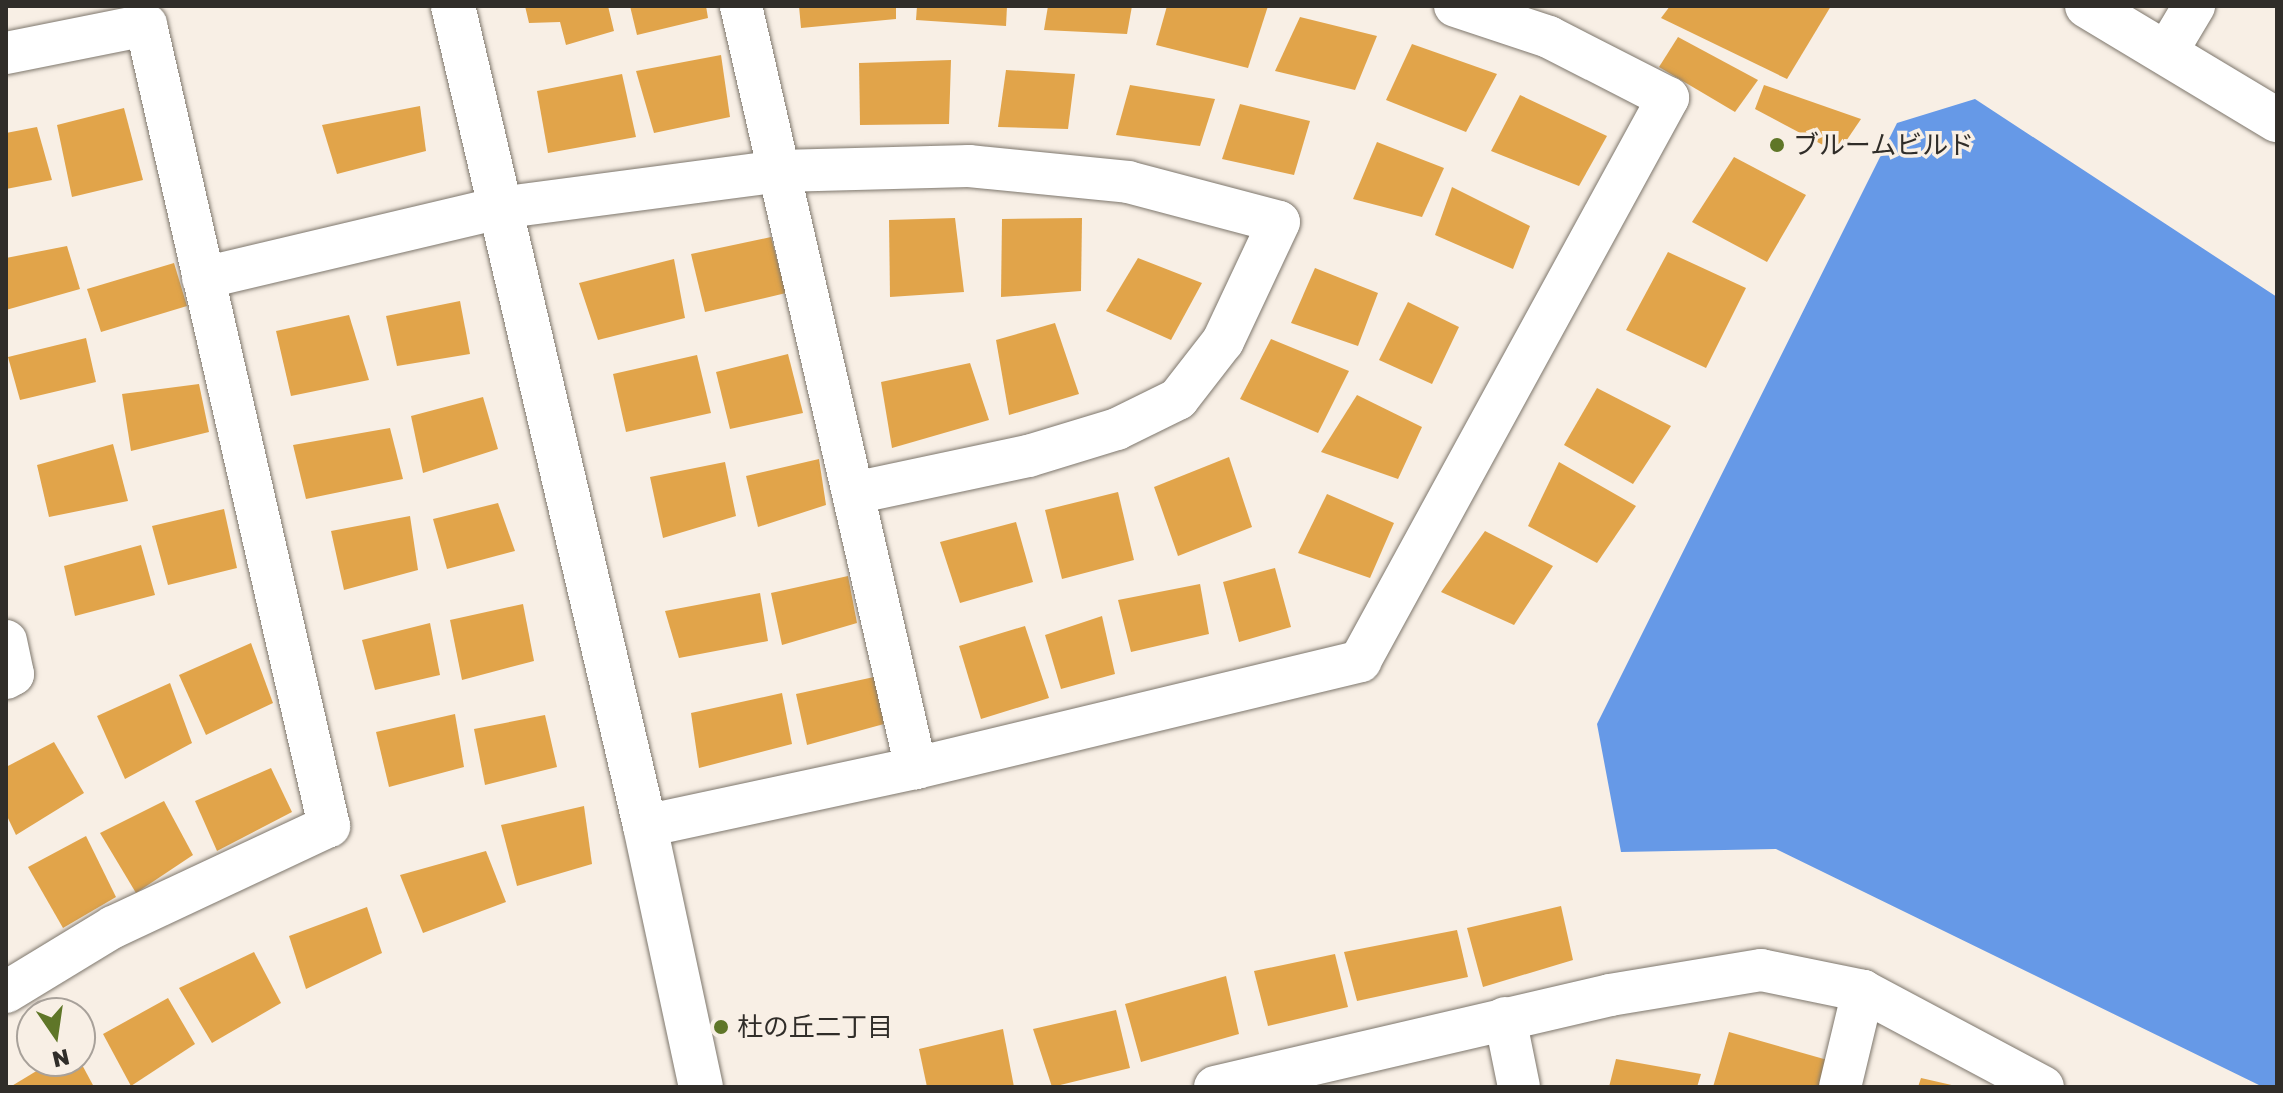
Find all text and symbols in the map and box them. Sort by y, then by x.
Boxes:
place label: ブルームビルド [1793,129,1975,161]
marker: ブルームビルド [1768,136,1786,154]
north arrow [16,997,96,1077]
place label: 杜の丘二丁目 [737,1011,893,1043]
marker: 杜の丘二丁目 [712,1018,730,1036]
text: N [50,1044,72,1074]

